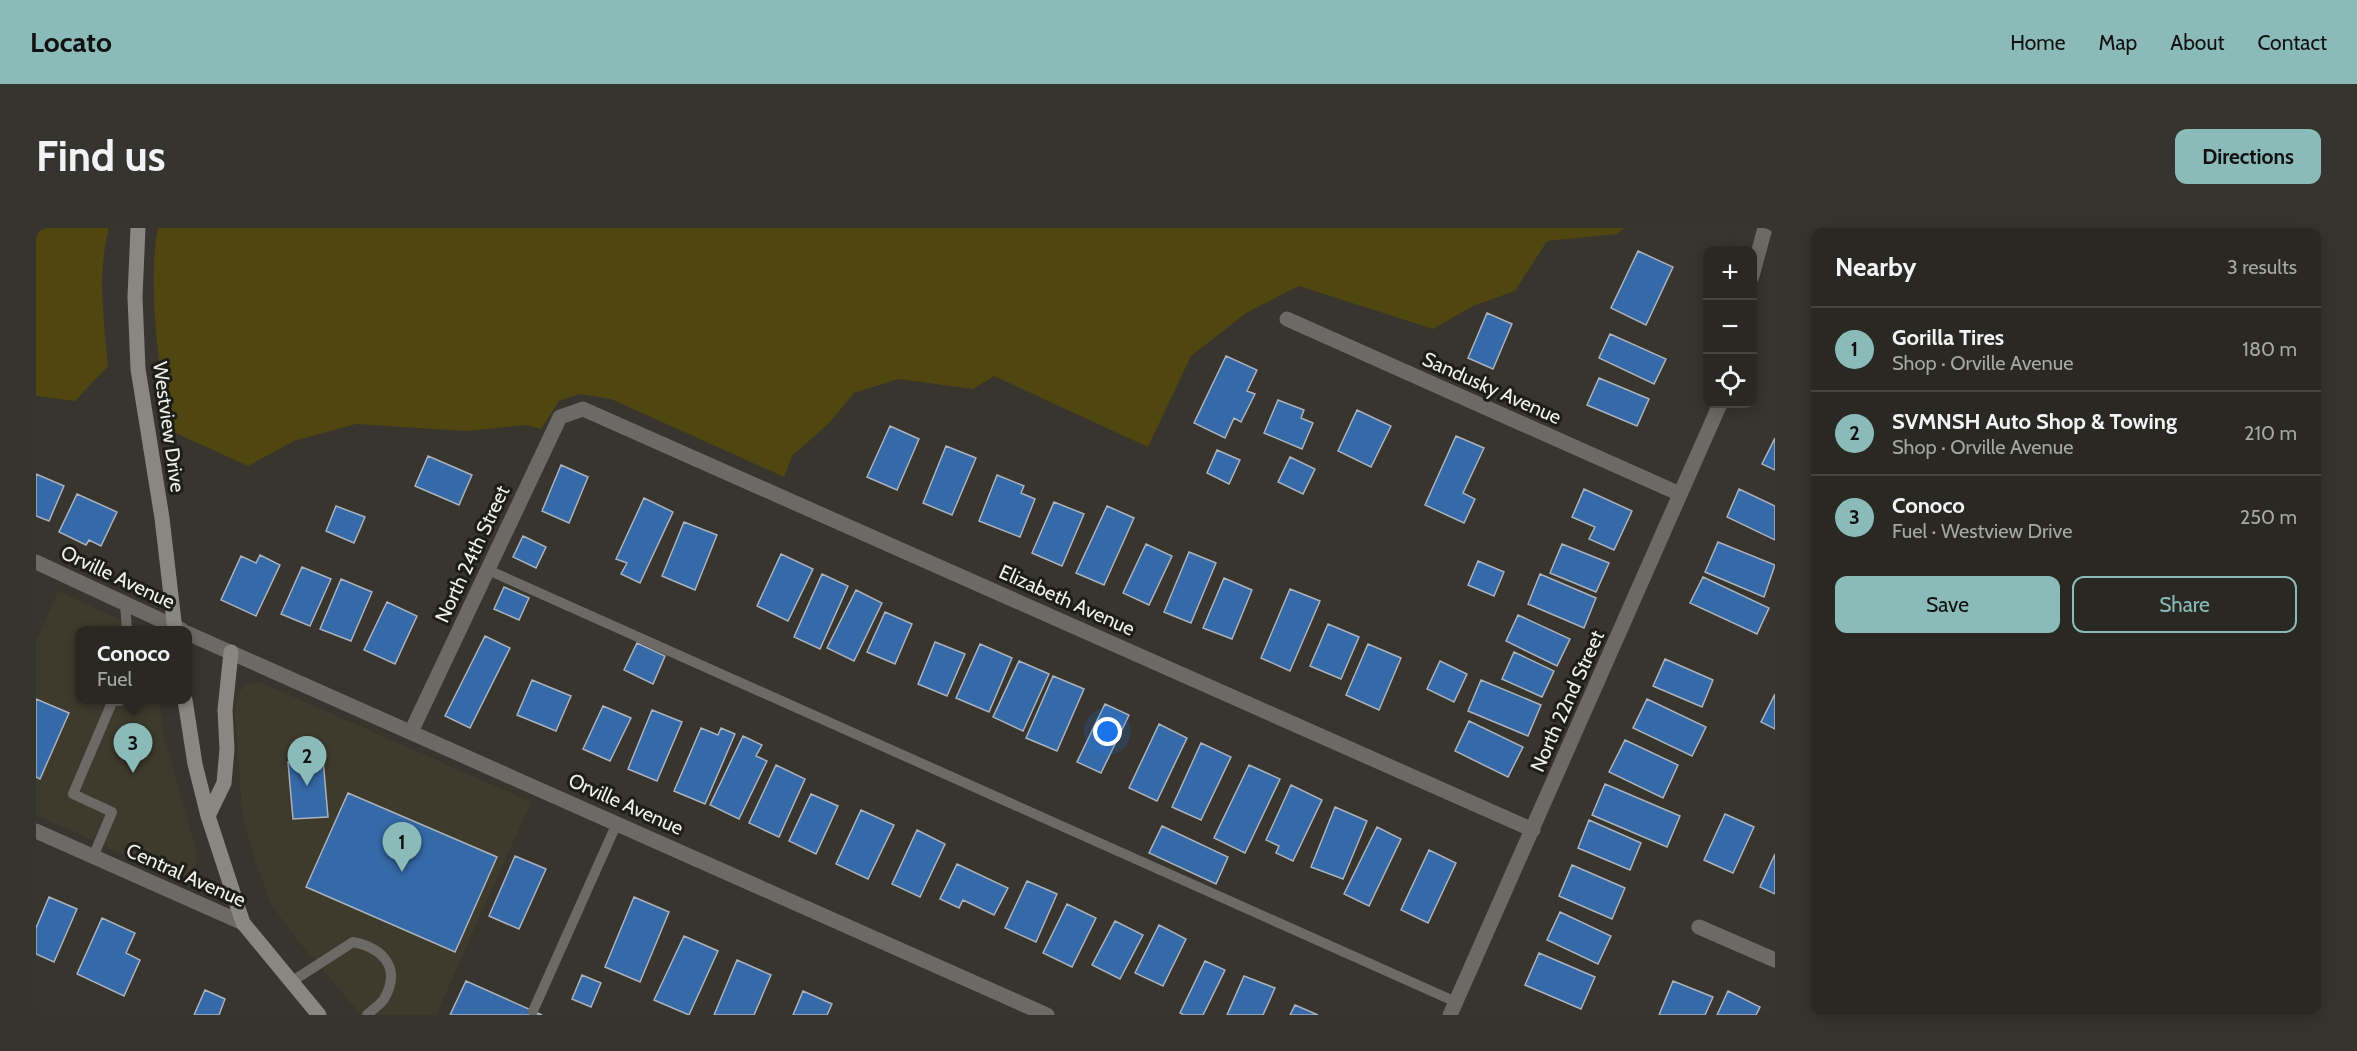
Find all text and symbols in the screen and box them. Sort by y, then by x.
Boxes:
text: Locato [30,25,112,59]
text: Home [2010,30,2066,55]
text: Map [2099,30,2137,55]
text: About [2170,30,2224,55]
text: Contact [2257,30,2327,55]
button: Directions [2175,129,2321,184]
text: Find us [36,130,165,182]
map controls [1703,246,1757,408]
button: + [1703,246,1757,300]
text: Nearby [1835,251,1916,283]
text: 3 results [2227,255,2297,279]
button: − [1703,300,1757,354]
text: Gorilla Tires [1892,324,2004,351]
text: 1 [1851,337,1858,361]
text: 180 m [2242,337,2297,361]
street label: Sandusky Avenue [1419,347,1565,429]
text: Shop · Orville Avenue [1892,351,2073,375]
button: locate [1703,354,1757,408]
street label: Westview Drive [148,360,190,494]
text: SVMNSH Auto Shop & Towing [1892,408,2177,435]
text: 2 [1849,421,1860,445]
text: 210 m [2244,421,2297,445]
text: Shop · Orville Avenue [1892,435,2073,459]
street label: North 24th Street [430,481,514,626]
text: Conoco [1892,492,1965,519]
text: 3 [1849,505,1860,529]
text: 250 m [2240,505,2297,529]
text: Fuel · Westview Drive [1892,519,2072,543]
street label: Orville Avenue [57,540,179,614]
street label: Elizabeth Avenue [995,559,1139,641]
button: Save [1835,576,2060,633]
button: Share [2072,576,2297,633]
popup [75,626,192,704]
street label: North 22nd Street [1525,626,1609,775]
text: Conoco [97,640,170,667]
text: Fuel [97,667,132,691]
your location [1093,717,1122,746]
pin: 3 [114,724,152,773]
pin: 2 [288,736,326,786]
street label: Orville Avenue [565,768,687,840]
pin: 1 [382,822,422,872]
street label: Central Avenue [122,838,250,912]

